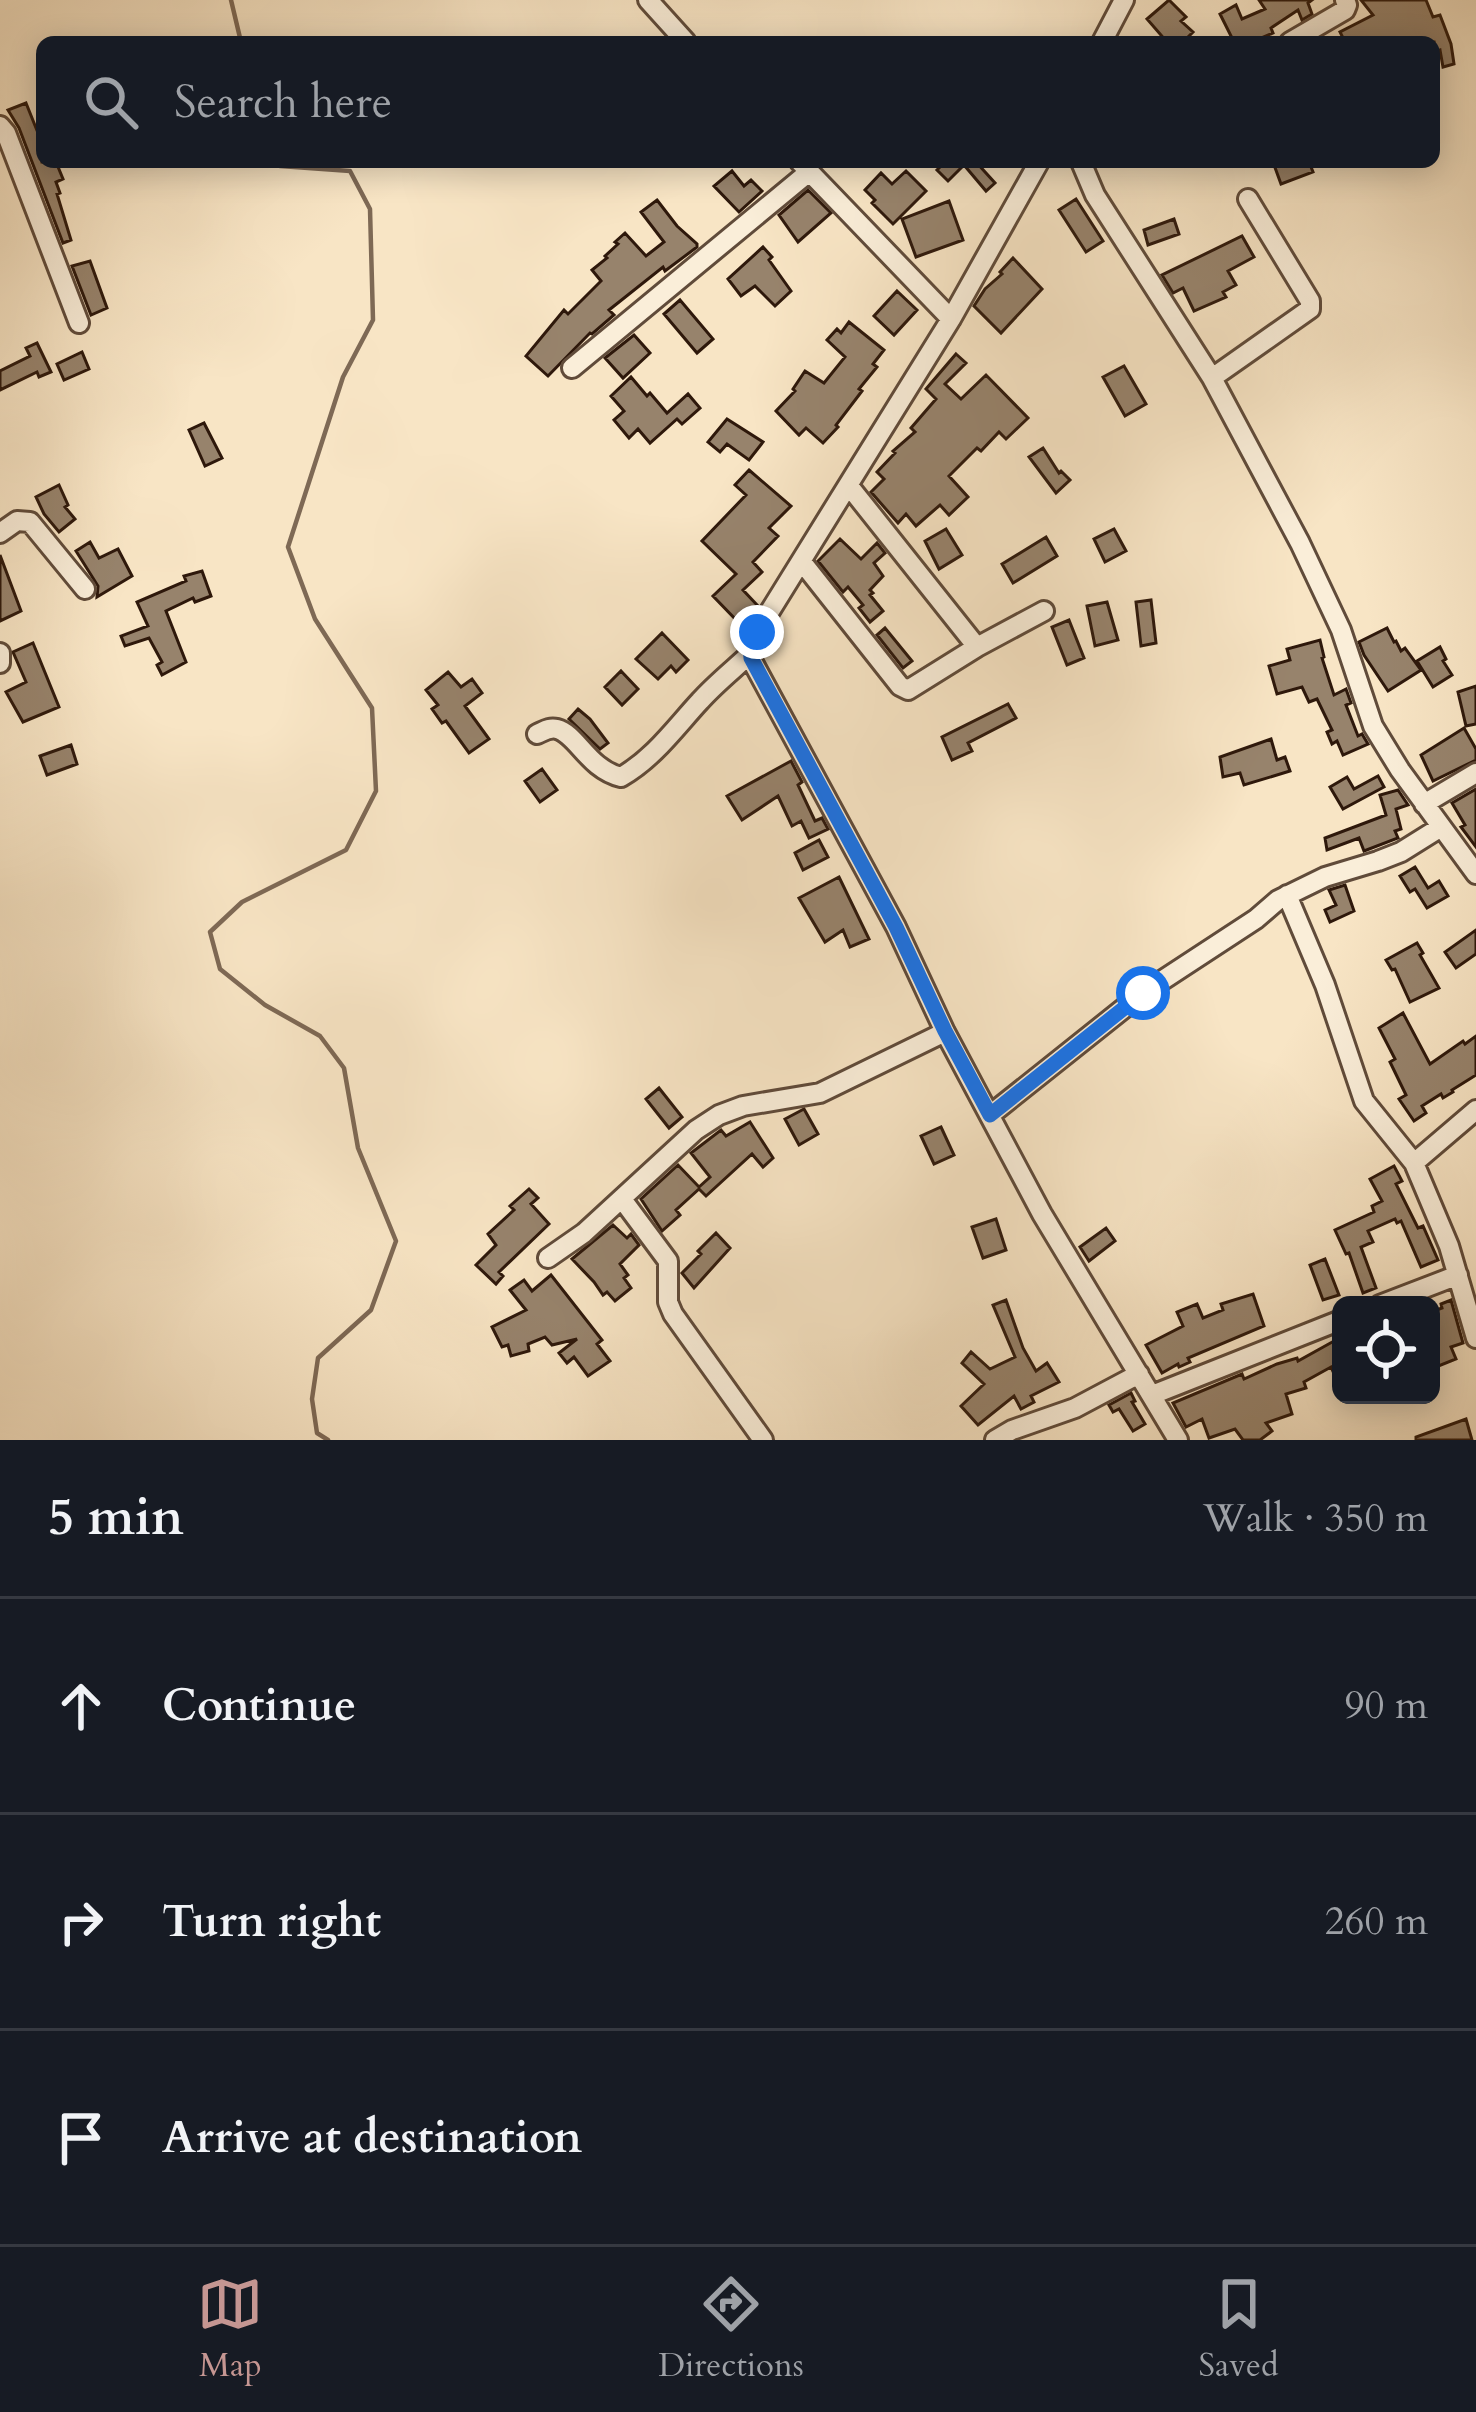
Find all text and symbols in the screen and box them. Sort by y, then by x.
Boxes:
search box [36,36,1440,168]
icon: search [78,69,144,135]
text: Search here [174,72,392,133]
route end [730,605,784,659]
route start [1116,966,1170,1020]
map controls [1332,1296,1440,1404]
button: locate [1332,1296,1440,1404]
text: 5 min [48,1483,184,1553]
text: Walk · 350 m [1203,1492,1428,1545]
icon: ahead [48,1673,114,1739]
text: Continue [162,1675,356,1736]
text: 90 m [1345,1679,1428,1732]
icon: right [48,1889,114,1955]
text: Turn right [162,1891,381,1952]
text: 260 m [1325,1895,1428,1948]
icon: arrive [48,2105,114,2171]
text: Arrive at destination [162,2107,582,2168]
tab: Map [197,2271,263,2388]
tab: Directions [658,2271,804,2388]
tab: Saved [1199,2271,1279,2388]

